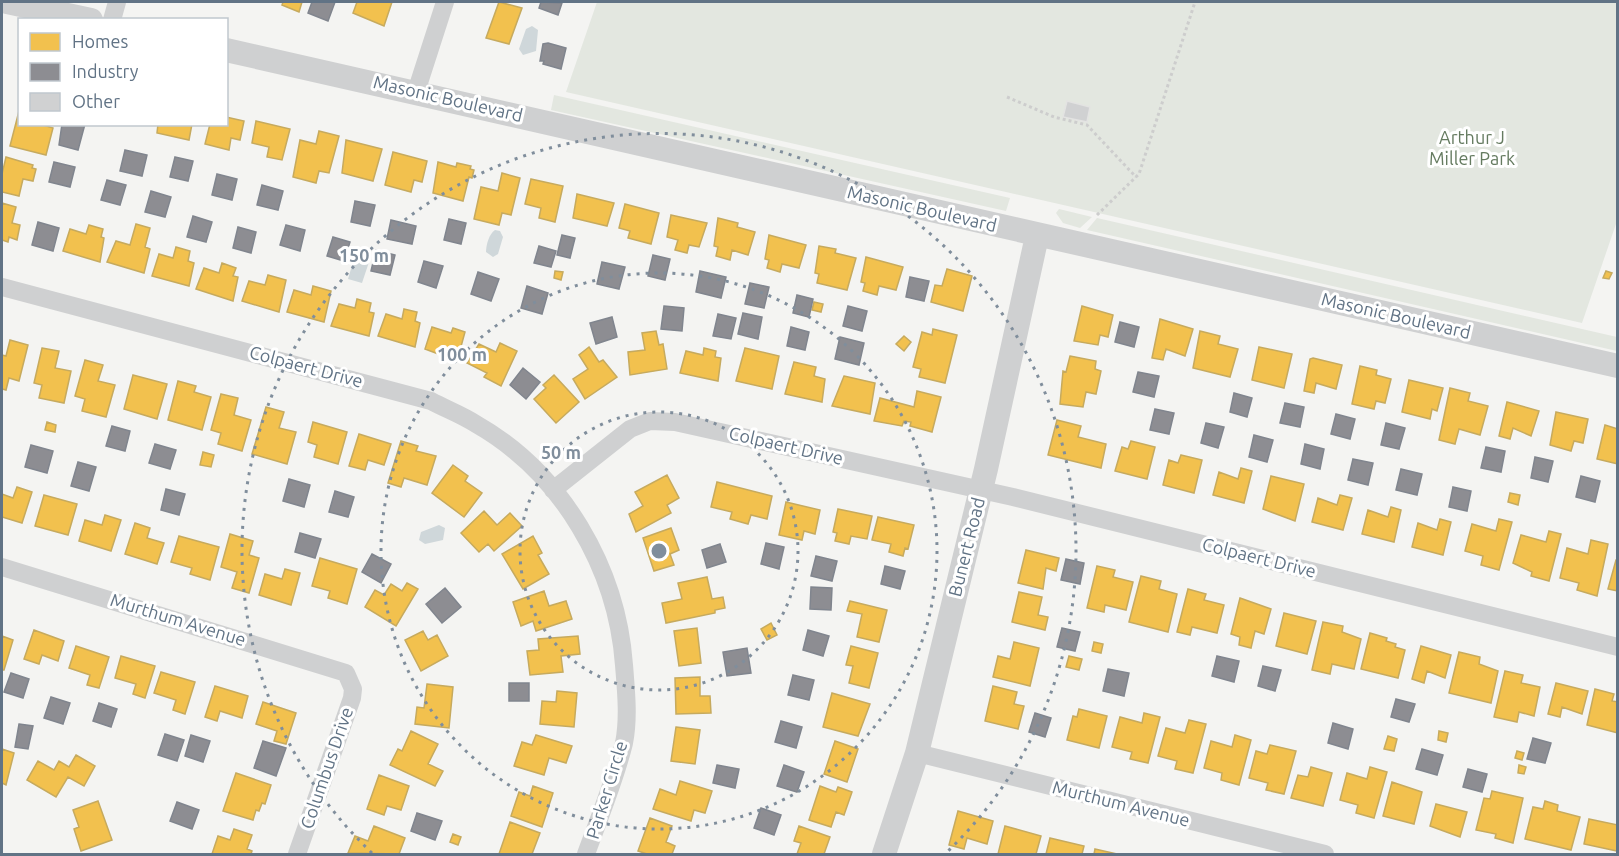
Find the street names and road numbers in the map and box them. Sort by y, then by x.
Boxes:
street label: Masonic Boulevard [372,71,525,125]
street label: Masonic Boulevard [846,181,999,235]
street label: Masonic Boulevard [1320,288,1473,342]
street label: Colpaert Drive [247,341,365,391]
street label: Colpaert Drive [727,422,845,468]
street label: Bunert Road [944,495,988,598]
street label: Colpaert Drive [1200,533,1318,581]
street label: Murthum Avenue [108,589,248,649]
street label: Columbus Drive [296,704,356,831]
street label: Parker Circle [582,738,630,841]
street label: Murthum Avenue [1051,776,1192,830]

